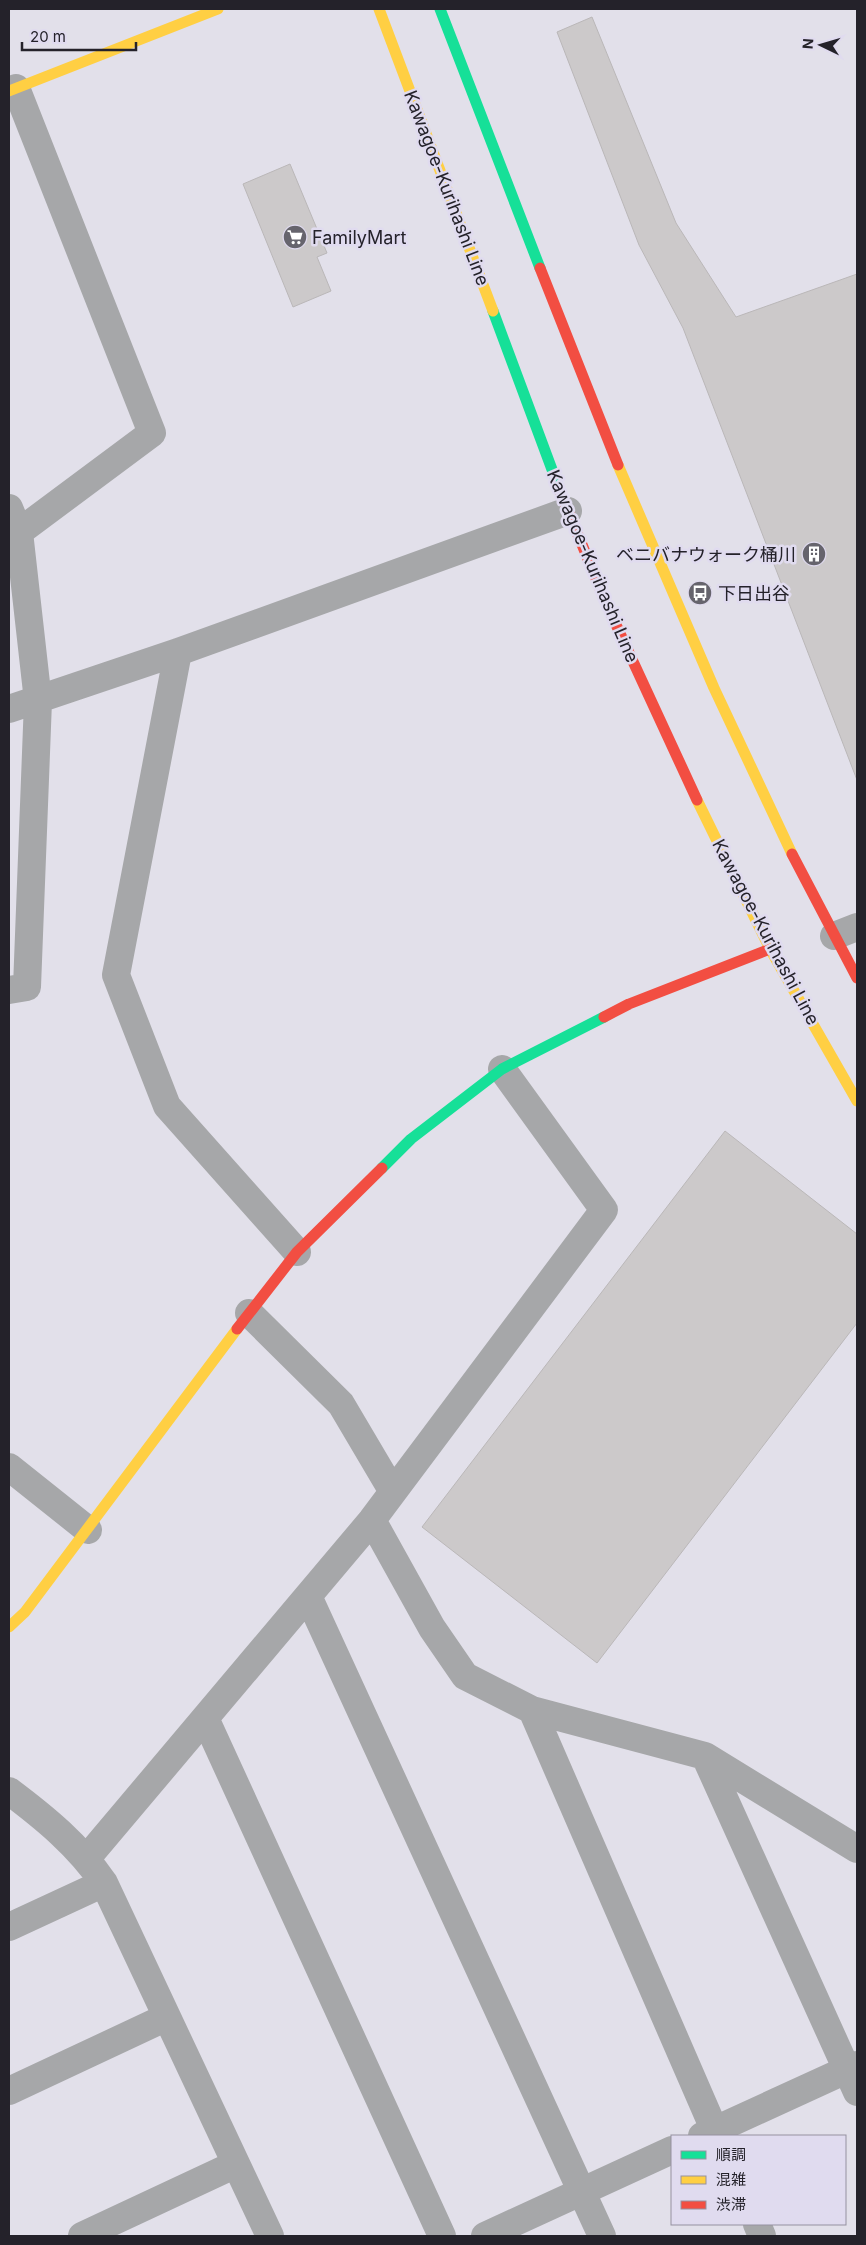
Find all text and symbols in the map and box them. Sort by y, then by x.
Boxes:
scale bar [22,20,136,52]
north arrow [796,20,846,70]
text: 20 m [30,27,66,46]
text: N [799,38,816,50]
street label: Kawagoe-Kurihashi Line [400,88,494,288]
supermarket icon: FamilyMart [282,224,308,250]
place label: FamilyMart [312,227,406,248]
street label: Kawagoe-Kurihashi Line [543,467,643,665]
building icon: ベニバナウォーク桶川 [801,541,827,567]
place label: ベニバナウォーク桶川 [616,544,796,565]
bus stop icon: 下日出谷 [687,580,713,606]
place label: 下日出谷 [718,583,790,604]
street label: Kawagoe-Kurihashi Line [708,836,824,1028]
legend [671,2135,846,2225]
text: 順調 [716,2145,746,2164]
text: 混雑 [716,2170,746,2189]
text: 渋滞 [716,2195,746,2214]

